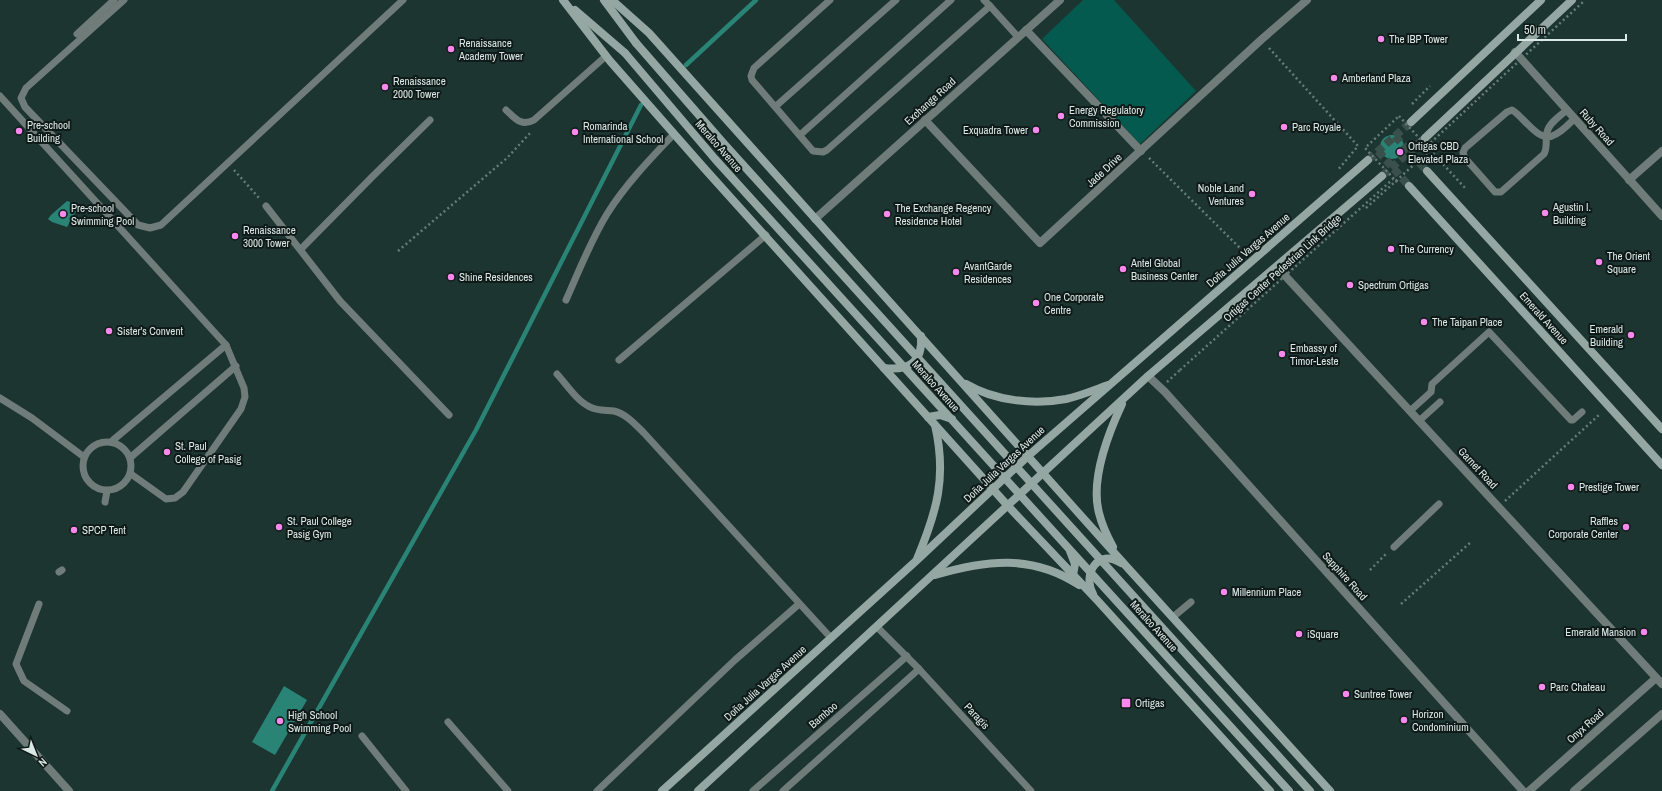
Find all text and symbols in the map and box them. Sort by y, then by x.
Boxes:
scale bar [1518,16,1626,42]
text: 50 m [1524,22,1546,38]
place label: The IBP Tower [1389,32,1448,46]
marker: The IBP Tower [1376,34,1386,44]
place label: Renaissance Academy Tower [458,36,523,63]
marker: Renaissance Academy Tower [446,44,456,54]
place label: Amberland Plaza [1341,71,1411,85]
marker: Amberland Plaza [1329,73,1339,83]
place label: Renaissance 2000 Tower [393,74,446,101]
street label: Exchange Road [901,74,959,128]
marker: Renaissance 2000 Tower [380,82,390,92]
place label: Energy Regulatory Commission [1069,103,1144,130]
street label: Ruby Road [1577,106,1617,148]
marker: Energy Regulatory Commission [1056,111,1066,121]
street label: Meralco Avenue [693,117,745,175]
place label: Pre-school Building [27,118,70,145]
place label: Romarinda International School [583,119,663,146]
place label: Parc Royale [1292,120,1341,134]
marker: Parc Royale [1279,122,1289,132]
place label: Exquadra Tower [963,123,1028,137]
marker: Exquadra Tower [1031,125,1041,135]
marker: Pre-school Building [14,126,24,136]
marker: Romarinda International School [570,127,580,137]
place label: Ortigas CBD Elevated Plaza [1408,139,1468,166]
marker: Ortigas CBD Elevated Plaza [1395,147,1405,157]
street label: Jade Drive [1083,150,1125,190]
place label: Noble Land Ventures [1198,181,1244,208]
marker: Noble Land Ventures [1247,189,1257,199]
place label: Agustin I. Building [1552,200,1591,227]
place label: Pre-school Swimming Pool [71,201,134,228]
place label: The Exchange Regency Residence Hotel [895,201,992,228]
marker: Agustin I. Building [1540,208,1550,218]
marker: Pre-school Swimming Pool [58,209,68,219]
marker: The Exchange Regency Residence Hotel [882,209,892,219]
street label: Doña Julia Vargas Avenue [1203,210,1293,290]
street label: Ortigas Center Pedestrian Link Bridge [1220,211,1344,325]
place label: Renaissance 3000 Tower [243,223,296,250]
marker: Renaissance 3000 Tower [230,231,240,241]
place label: The Currency [1399,242,1454,256]
marker: The Currency [1386,244,1396,254]
place label: The Orient Square [1607,249,1651,276]
place label: Antel Global Business Center [1130,256,1198,283]
marker: The Orient Square [1594,257,1604,267]
place label: AvantGarde Residences [963,259,1012,286]
marker: Antel Global Business Center [1118,264,1128,274]
marker: AvantGarde Residences [951,267,961,277]
place label: Shine Residences [459,270,533,284]
marker: Shine Residences [446,272,456,282]
place label: Spectrum Ortigas [1358,278,1429,292]
marker: Spectrum Ortigas [1345,280,1355,290]
street label: Emerald Avenue [1517,289,1571,347]
place label: One Corporate Centre [1044,290,1104,317]
marker: One Corporate Centre [1031,298,1041,308]
place label: The Taipan Place [1432,315,1502,329]
marker: The Taipan Place [1419,317,1429,327]
place label: Emerald Building [1589,322,1623,349]
place label: Sister's Convent [117,324,183,338]
marker: Sister's Convent [104,326,114,336]
marker: Emerald Building [1626,330,1636,340]
place label: Embassy of Timor-Leste [1290,341,1338,368]
marker: Embassy of Timor-Leste [1277,349,1287,359]
street label: Meralco Avenue [909,357,963,415]
street label: Doña Julia Vargas Avenue [960,423,1048,505]
place label: St. Paul College of Pasig [175,439,241,466]
street label: Garnet Road [1455,444,1501,492]
marker: St. Paul College of Pasig [162,447,172,457]
place label: Prestige Tower [1579,480,1639,494]
marker: Prestige Tower [1566,482,1576,492]
place label: St. Paul College Pasig Gym [287,514,352,541]
place label: Raffles Corporate Center [1548,514,1618,541]
marker: St. Paul College Pasig Gym [274,522,284,532]
marker: Raffles Corporate Center [1621,522,1631,532]
place label: SPCP Tent [82,523,126,537]
marker: SPCP Tent [69,525,79,535]
street label: Sapphire Road [1319,549,1371,603]
place label: Millennium Place [1232,585,1301,599]
marker: Millennium Place [1219,587,1229,597]
street label: Meralco Avenue [1127,597,1181,655]
place label: Emerald Mansion [1565,625,1636,639]
place label: iSquare [1307,627,1339,641]
marker: Emerald Mansion [1639,627,1649,637]
marker: iSquare [1294,629,1304,639]
street label: Doña Julia Vargas Avenue [721,642,809,724]
place label: Parc Chateau [1550,680,1605,694]
marker: Parc Chateau [1537,682,1547,692]
place label: Suntree Tower [1354,687,1412,701]
marker: Suntree Tower [1341,689,1351,699]
place label: Ortigas [1135,696,1165,710]
marker: Ortigas [1120,697,1132,709]
street label: Bamboo [806,699,840,731]
street label: Paragis [961,700,993,732]
street label: Onyx Road [1564,706,1606,746]
place label: Horizon Condominium [1412,707,1469,734]
place label: High School Swimming Pool [288,708,351,735]
marker: Horizon Condominium [1399,715,1409,725]
marker: High School Swimming Pool [275,716,285,726]
north arrow [16,735,56,775]
text: N [36,755,50,770]

